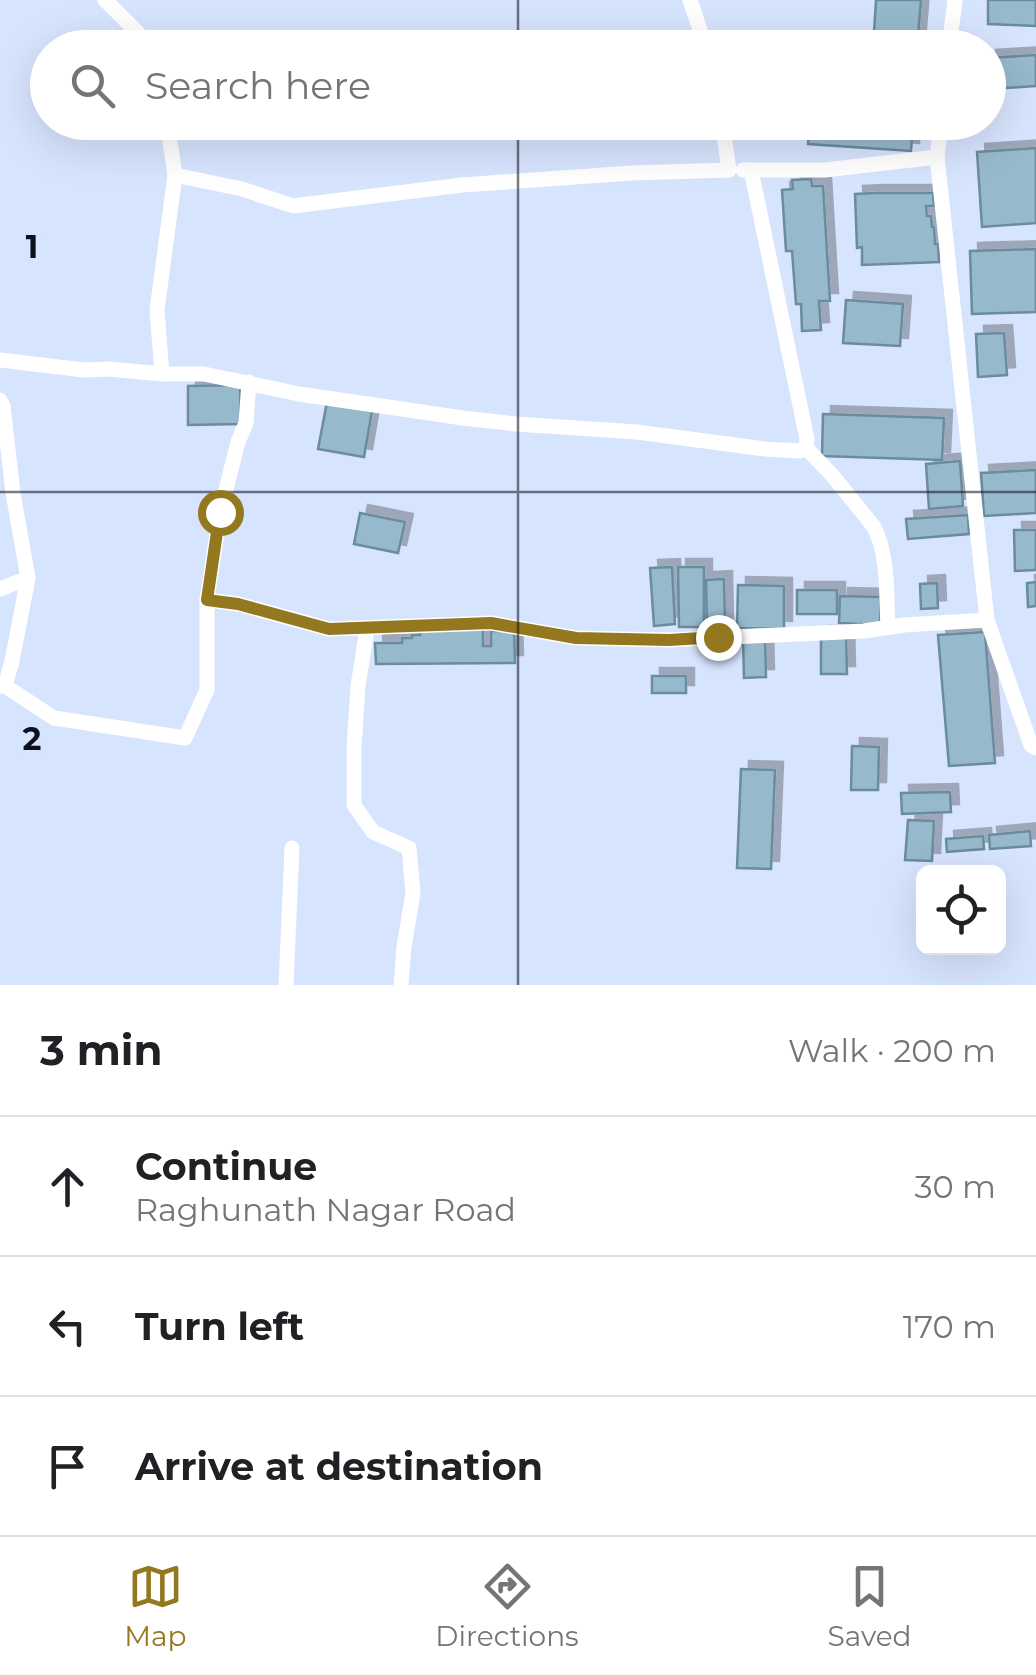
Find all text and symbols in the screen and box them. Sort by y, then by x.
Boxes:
search box [30,30,1006,140]
icon: search [65,58,120,113]
text: Search here [145,62,371,109]
text: 1 [26,227,38,266]
route start [198,490,244,536]
route end [696,615,742,661]
text: 2 [23,719,41,758]
map controls [916,865,1006,955]
button: locate [916,865,1006,955]
text: 3 min [40,1024,162,1076]
text: Walk · 200 m [788,1031,996,1070]
text: Continue [135,1143,317,1190]
icon: ahead [40,1159,95,1214]
text: 30 m [914,1167,996,1206]
text: Raghunath Nagar Road [135,1190,516,1229]
icon: left [40,1299,95,1354]
text: Turn left [135,1303,304,1350]
text: 170 m [903,1307,996,1346]
icon: arrive [40,1439,95,1494]
text: Arrive at destination [135,1443,543,1490]
tab: Map [124,1559,187,1653]
tab: Directions [435,1559,579,1653]
tab: Saved [827,1559,912,1653]

